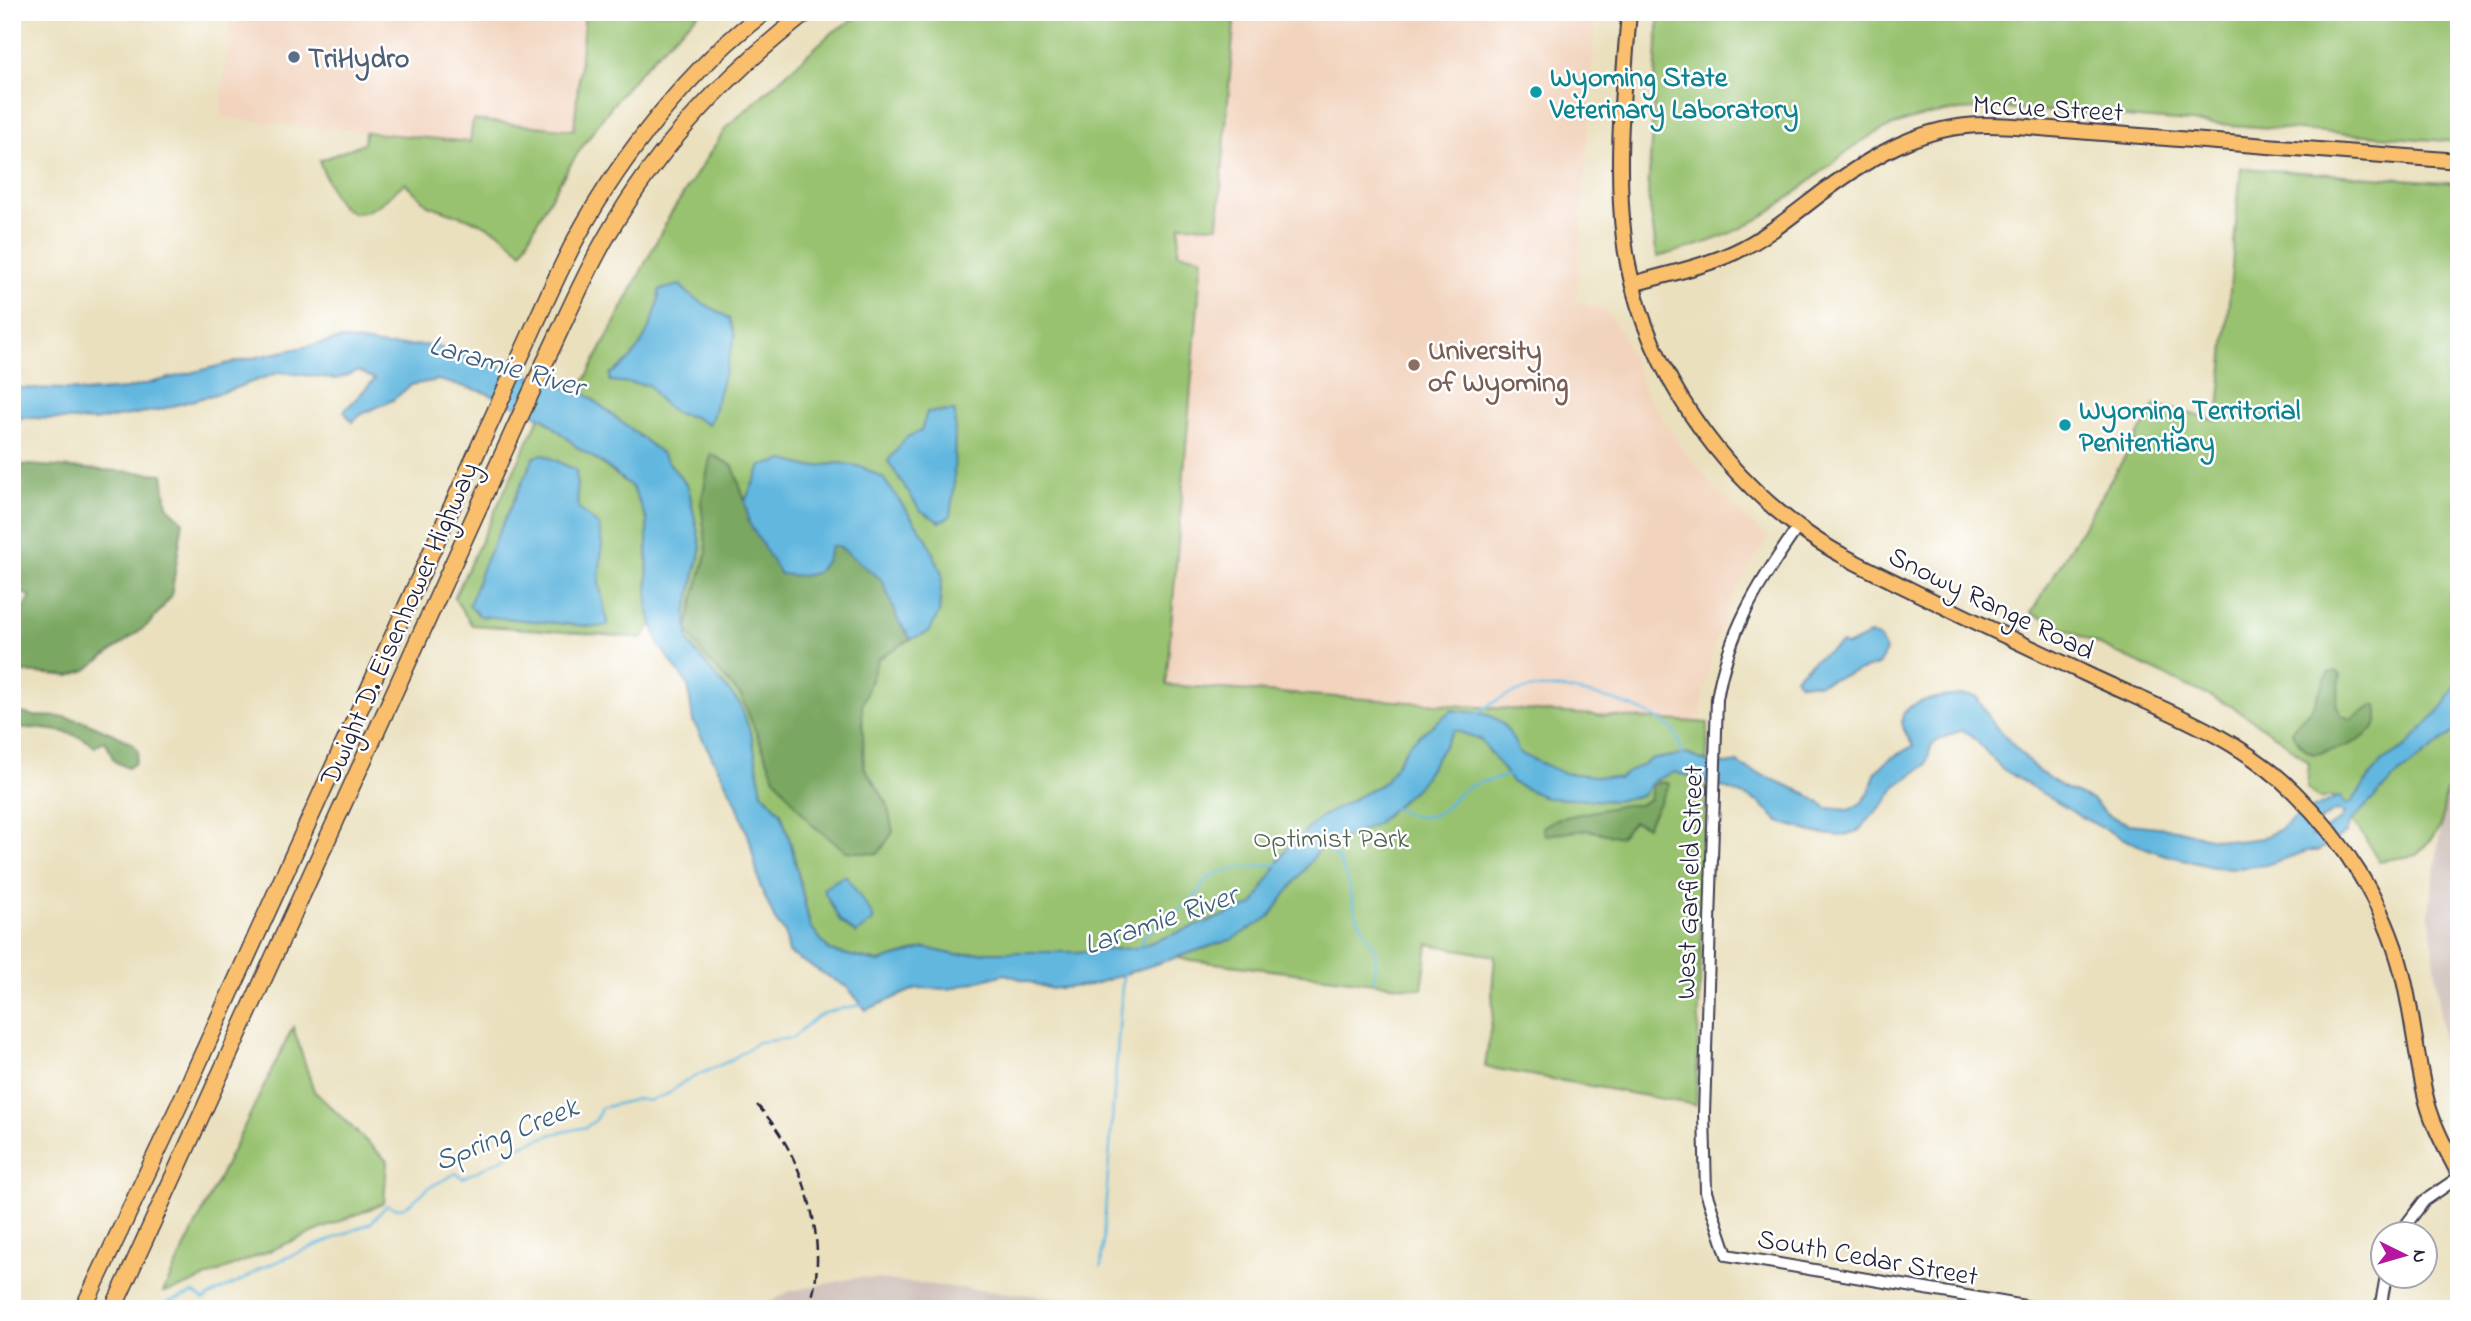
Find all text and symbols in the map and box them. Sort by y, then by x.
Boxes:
place label: TriHydro [308,40,409,81]
marker: TriHydro [286,49,302,65]
place label: Wyoming State Veterinary Laboratory [1549,59,1798,132]
marker: Wyoming State Veterinary Laboratory [1528,84,1544,100]
street label: McCue Street [1971,86,2124,135]
water label: Laramie River [423,325,593,412]
place label: University of Wyoming [1428,332,1568,406]
marker: University of Wyoming [1406,357,1422,373]
place label: Wyoming Territorial Penitentiary [2079,392,2301,465]
marker: Wyoming Territorial Penitentiary [2057,417,2073,433]
street label: Dwight D. Eisenhower Highway [311,456,491,794]
street label: Snowy Range Road [1880,537,2101,673]
street label: West Garfield Street [1667,764,1716,1000]
park label: Optimist Park [1253,820,1410,861]
water label: Laramie River [1078,874,1247,969]
water label: Spring Creek [428,1086,587,1185]
street label: South Cedar Street [1754,1220,1981,1299]
north arrow [2370,1220,2440,1290]
text: N [2404,1249,2432,1264]

